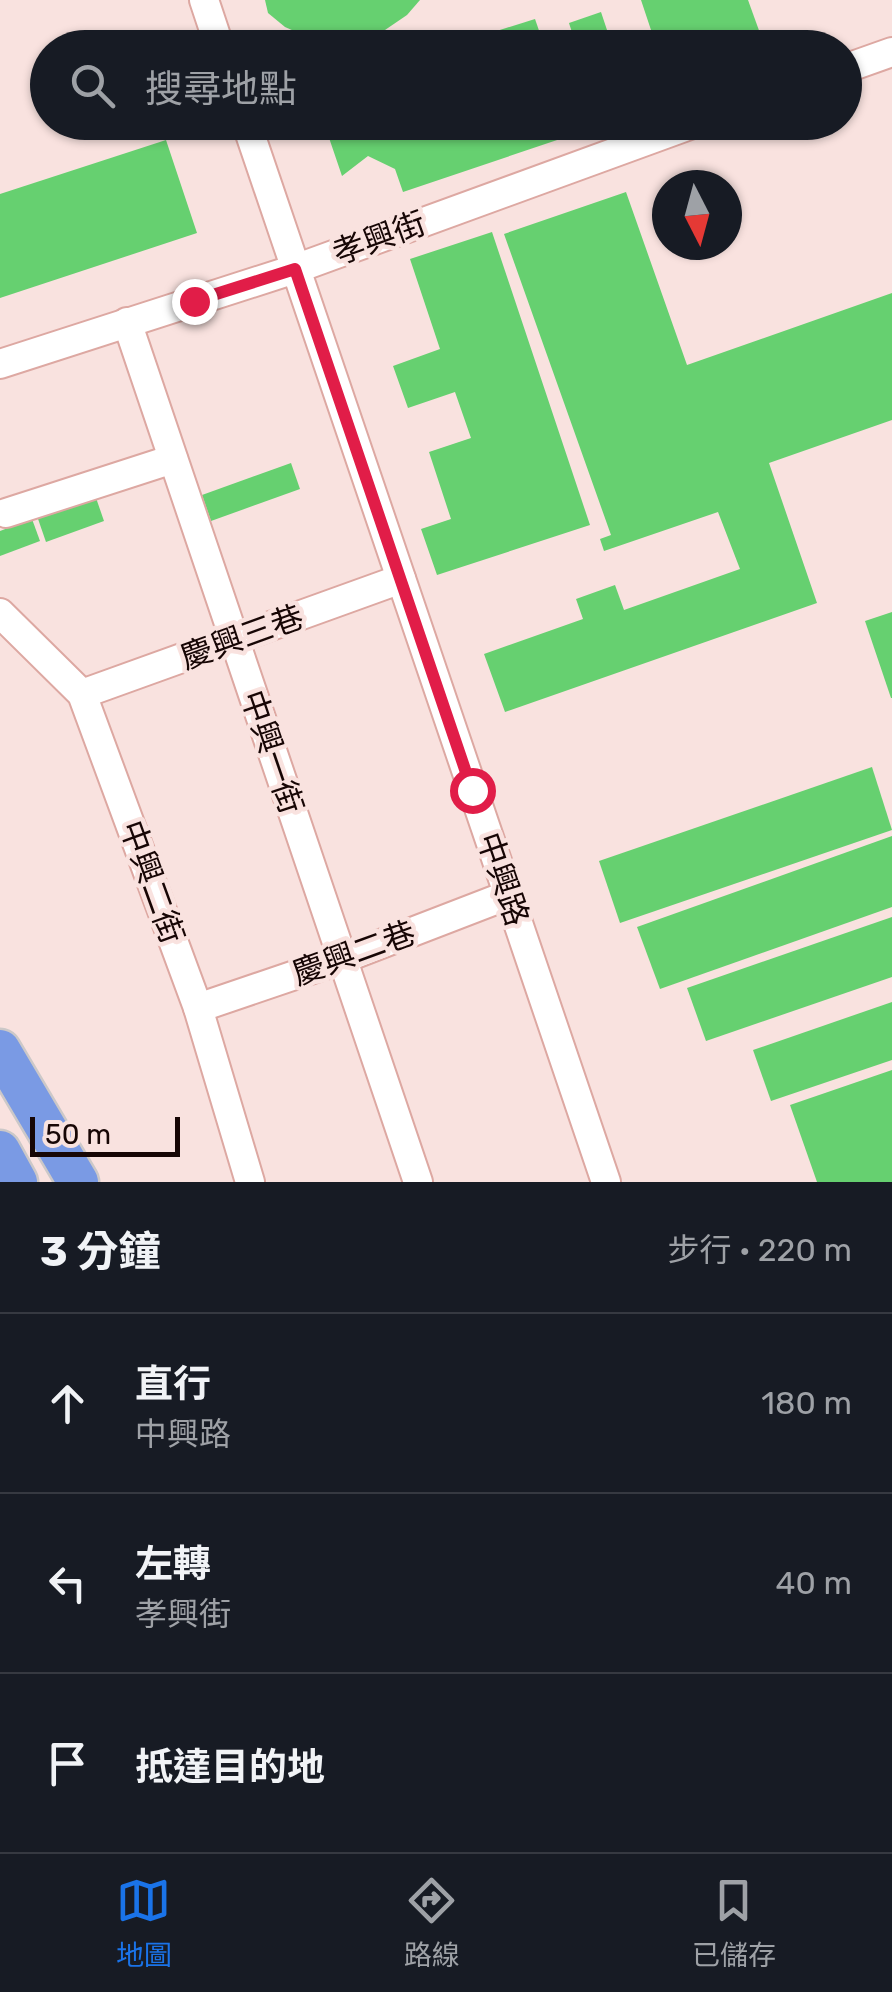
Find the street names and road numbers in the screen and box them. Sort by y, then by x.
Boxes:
street label: 孝興街 [327,204,431,272]
street label: 慶興三巷 [175,597,309,677]
street label: 中興一街 [233,685,311,819]
street label: 中興二街 [112,815,192,949]
street label: 中興路 [469,827,537,931]
street label: 慶興二巷 [287,913,421,993]

